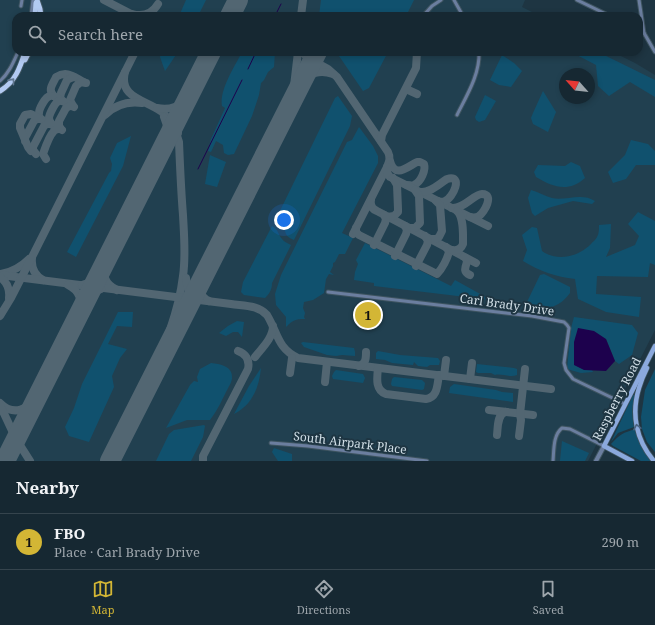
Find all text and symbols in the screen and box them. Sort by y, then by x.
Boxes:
search box [12,12,643,56]
icon: search [26,23,48,45]
text: Search here [58,24,143,44]
north arrow [559,68,595,104]
one-way arrow [7,78,14,85]
your location [274,210,294,230]
street label: Carl Brady Drive [459,289,556,320]
pin: 1 [355,300,381,330]
street label: Raspberry Road [588,354,645,443]
one-way arrow [633,424,641,430]
street label: South Airpark Place [292,427,408,458]
text: Nearby [16,476,79,499]
text: FBO [54,523,85,543]
text: 1 [25,533,33,551]
text: 290 m [602,533,639,551]
text: Place · Carl Brady Drive [54,543,200,561]
tab: Map [91,578,114,617]
tab: Directions [297,578,350,617]
tab: Saved [533,578,564,617]

